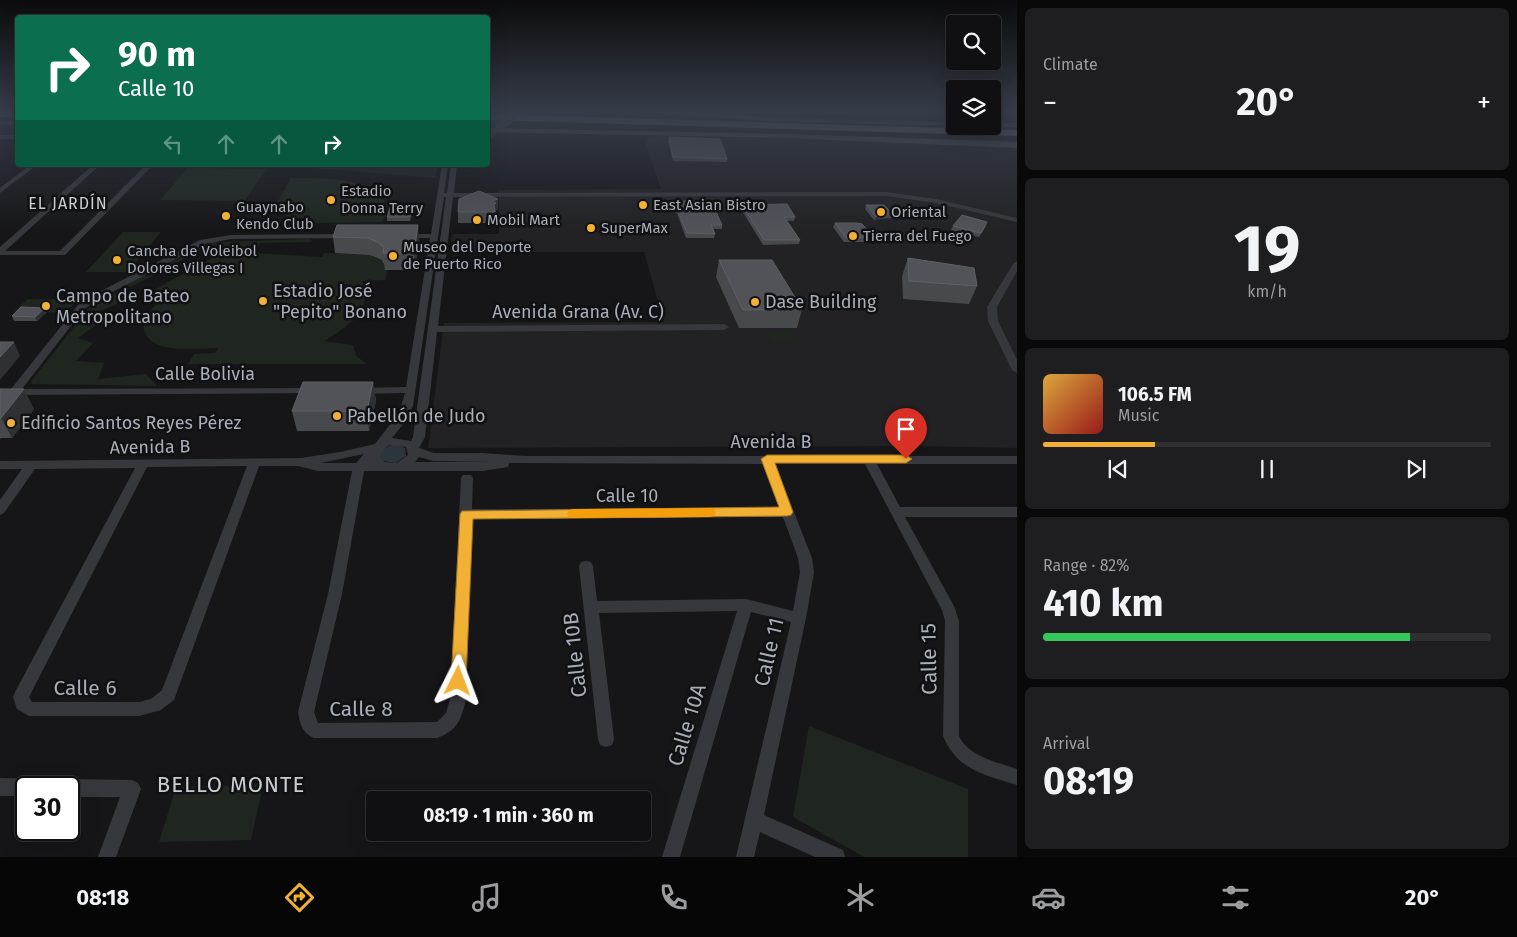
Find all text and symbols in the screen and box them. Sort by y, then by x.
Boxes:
map controls [946,15,1001,135]
button: search [946,15,1001,70]
text: 90 m [118,33,196,75]
icon: right [35,35,100,100]
text: Climate [1043,55,1098,74]
text: Calle 10 [118,75,194,102]
text: 20° [1236,79,1298,125]
button: layers [946,80,1001,135]
text: − [1043,86,1057,119]
text: + [1477,86,1491,119]
icon: left [159,130,187,158]
icon: ahead [212,130,240,158]
icon: ahead [265,130,293,158]
icon: right [318,130,346,158]
place label: Estadio Donna Terry [341,182,424,217]
district label: EL JARDÍN [28,193,108,213]
marker: Estadio Donna Terry [325,194,337,206]
place label: East Asian Bistro [653,196,766,214]
place label: Guaynabo Kendo Club [236,198,314,233]
marker: East Asian Bistro [637,199,649,211]
place label: Oriental [891,203,947,221]
marker: Oriental [875,206,887,218]
marker: Guaynabo Kendo Club [220,210,232,222]
text: 19 [1234,210,1300,288]
place label: Mobil Mart [487,211,561,229]
marker: Mobil Mart [471,214,483,226]
place label: SuperMax [601,219,669,237]
marker: SuperMax [585,222,597,234]
place label: Tierra del Fuego [863,227,972,245]
marker: Tierra del Fuego [847,230,859,242]
place label: Museo del Deporte de Puerto Rico [403,238,532,273]
place label: Cancha de Voleibol Dolores Villegas I [127,242,258,277]
marker: Museo del Deporte de Puerto Rico [387,250,399,262]
marker: Cancha de Voleibol Dolores Villegas I [111,254,123,266]
place label: Estadio José "Pepito" Bonano [273,280,407,323]
text: km/h [1247,282,1287,301]
place label: Campo de Bateo Metropolitano [56,285,190,328]
place label: Dase Building [765,291,877,313]
marker: Estadio José "Pepito" Bonano [257,295,269,307]
marker: Dase Building [749,296,761,308]
marker: Campo de Bateo Metropolitano [40,300,52,312]
street label: Avenida Grana (Av. C) [492,301,664,323]
street label: Calle Bolivia [155,363,255,385]
text: 106.5 FM [1118,383,1192,406]
place label: Pabellón de Judo [347,405,486,427]
text: Music [1118,406,1159,425]
pin [885,408,927,459]
marker: Pabellón de Judo [331,410,343,422]
place label: Edificio Santos Reyes Pérez [21,412,241,434]
icon: arrive [892,415,920,443]
marker: Edificio Santos Reyes Pérez [5,417,17,429]
street label: Avenida B [731,431,811,453]
street label: Avenida B [109,435,191,459]
icon: previous [1104,455,1132,483]
icon: pause [1253,455,1281,483]
icon: next [1402,455,1430,483]
street label: Calle 10 [596,485,658,507]
text: Range · 82% [1043,556,1130,575]
text: 410 km [1043,580,1164,626]
street label: Calle 10B [558,611,592,699]
street label: Calle 11 [748,615,790,689]
street label: Calle 15 [915,623,943,695]
position arrow [431,654,483,706]
street label: Calle 6 [53,675,117,701]
street label: Calle 10A [662,681,712,769]
street label: Calle 8 [329,696,393,722]
text: Arrival [1043,734,1090,753]
text: 08:19 [1043,758,1134,804]
district label: BELLO MONTE [157,771,305,798]
speed limit sign: 30 [15,776,80,841]
text: 08:19 · 1 min · 360 m [423,804,594,827]
icon: directions [282,880,317,915]
icon: music [469,880,504,915]
icon: phone [656,880,691,915]
icon: climate [843,880,878,915]
icon: car [1031,880,1066,915]
icon: filters [1218,880,1253,915]
text: 08:18 [76,884,129,911]
text: 20° [1405,884,1441,911]

